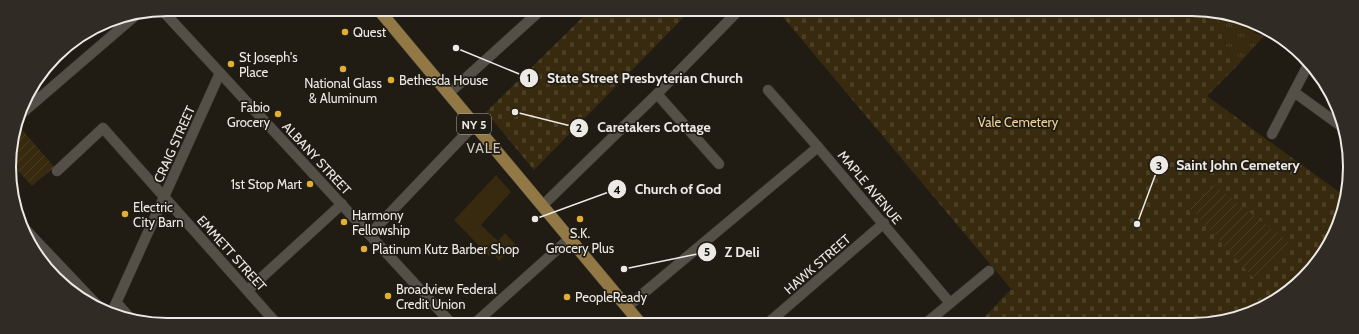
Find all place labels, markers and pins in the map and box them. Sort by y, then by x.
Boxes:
place label: Quest [353,24,387,40]
marker: Quest [340,27,350,37]
place label: St Joseph's Place [239,49,298,80]
marker: St Joseph's Place [226,59,236,69]
marker: National Glass & Aluminum [338,64,348,74]
callout: State Street Presbyterian Church [519,65,751,91]
place label: Bethesda House [399,72,489,88]
place label: National Glass & Aluminum [304,75,382,106]
marker: Bethesda House [386,75,396,85]
place label: Fabio Grocery [227,99,270,130]
marker: Fabio Grocery [273,109,283,119]
callout: Caretakers Cottage [569,115,719,141]
callout: Saint John Cemetery [1149,152,1308,178]
place label: 1st Stop Mart [231,176,303,192]
callout: Church of God [607,176,730,202]
marker: 1st Stop Mart [305,179,315,189]
place label: Electric City Barn [133,199,183,230]
place label: Harmony Fellowship [352,207,410,238]
marker: Electric City Barn [120,209,130,219]
marker: S.K. Grocery Plus [575,214,585,224]
marker: Harmony Fellowship [339,217,349,227]
place label: S.K. Grocery Plus [546,225,615,256]
callout: Z Deli [697,239,768,265]
place label: Platinum Kutz Barber Shop [372,241,519,257]
marker: Platinum Kutz Barber Shop [359,244,369,254]
place label: Broadview Federal Credit Union [396,281,496,312]
place label: PeopleReady [575,289,647,305]
marker: Broadview Federal Credit Union [383,291,393,301]
marker: PeopleReady [562,292,572,302]

